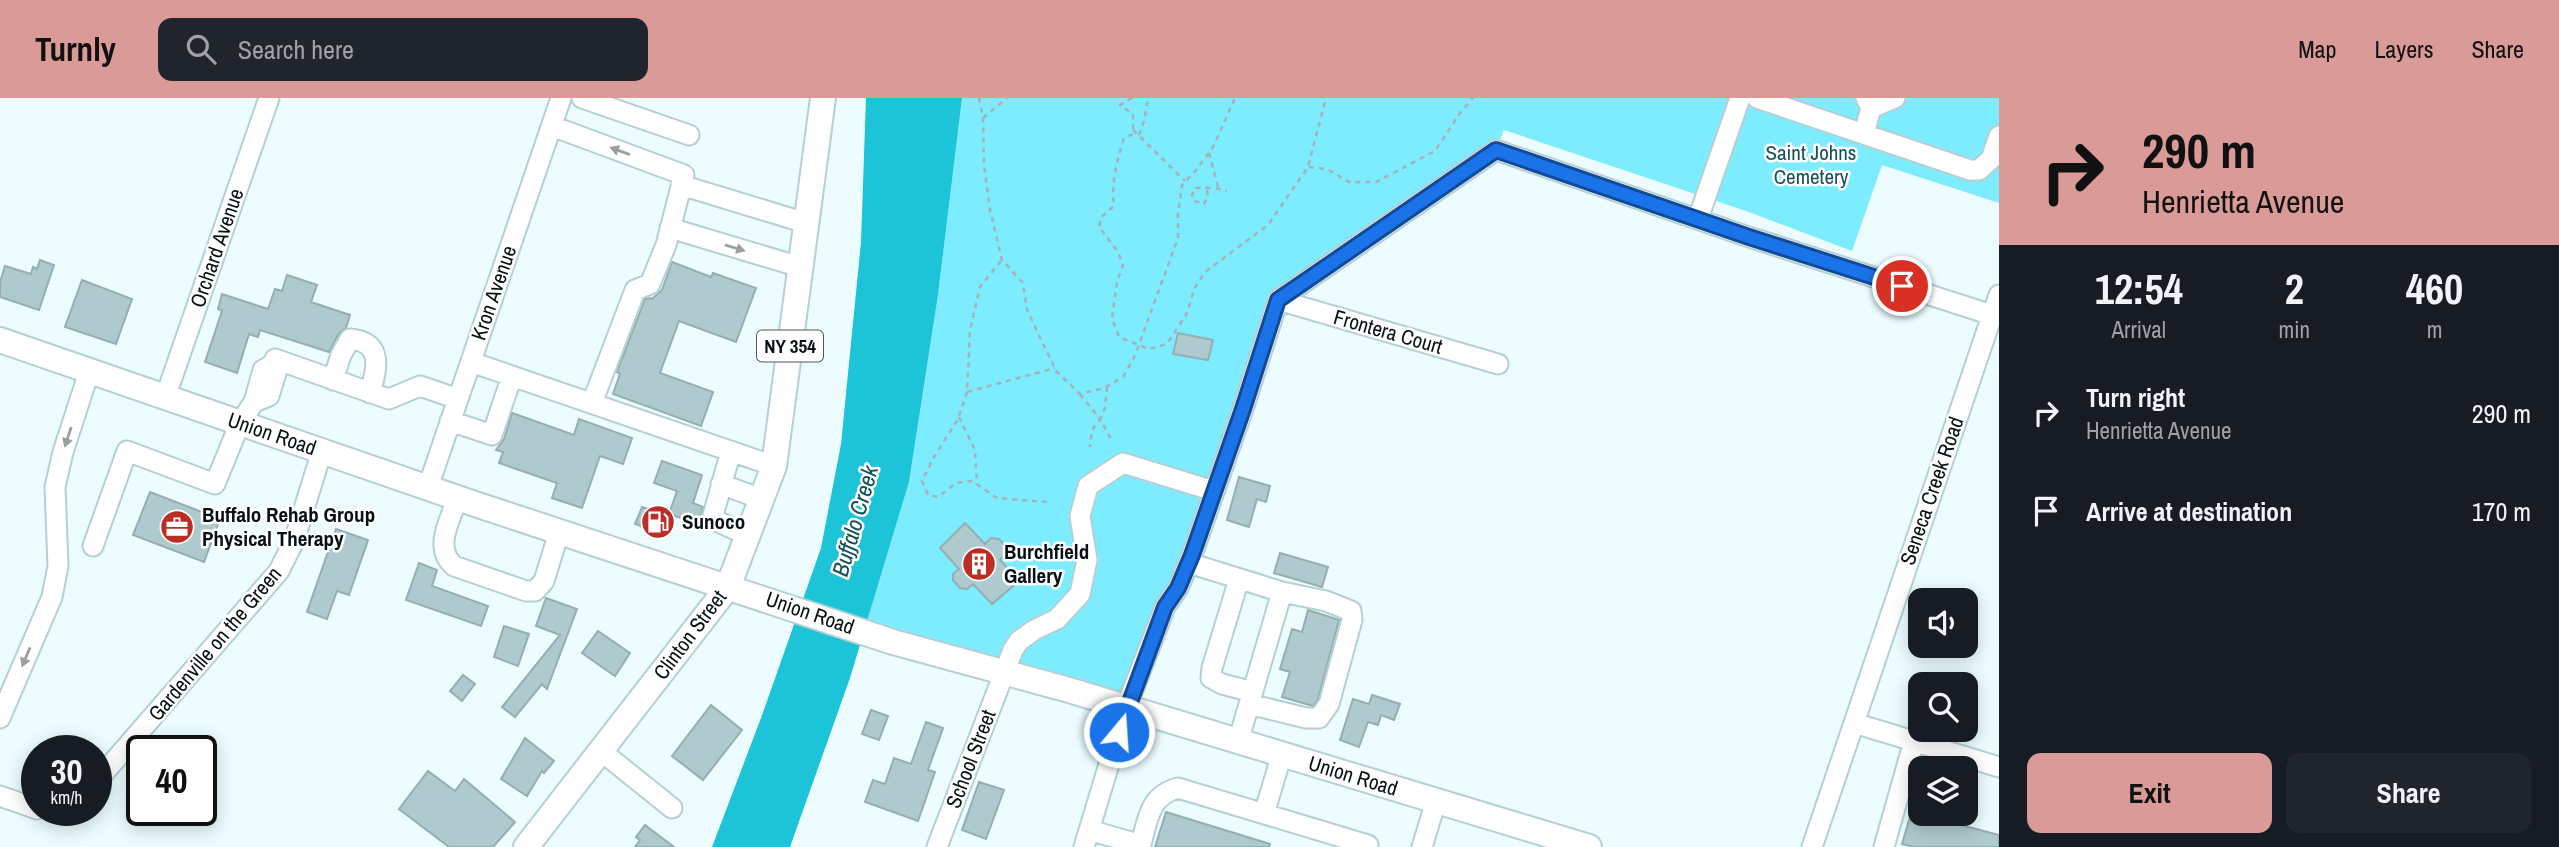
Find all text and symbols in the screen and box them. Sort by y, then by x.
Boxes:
search box [158,18,648,81]
text: Turnly [35,27,116,71]
icon: search [182,30,220,68]
text: Search here [238,32,354,67]
text: Map [2298,33,2336,65]
text: Layers [2374,33,2433,65]
text: Share [2471,33,2524,65]
text: 290 m [2142,117,2256,183]
icon: right [2027,126,2118,217]
park label: Saint Johns Cemetery [1766,138,1856,191]
one-way arrow [609,145,630,156]
text: Henrietta Avenue [2142,180,2344,223]
street label: Orchard Avenue [183,184,250,311]
street label: Kron Avenue [464,242,523,344]
one-way arrow [725,243,746,253]
pin [1872,256,1932,316]
text: 12:54 [2095,261,2183,317]
text: 2 [2285,261,2304,317]
text: 460 [2406,261,2463,317]
icon: arrive [1883,267,1921,305]
street label: Frontera Court [1330,302,1446,361]
text: Arrival [2112,314,2166,345]
text: min [2279,314,2310,345]
text: m [2427,314,2442,345]
road number: NY 354 [757,330,823,362]
text: Turn right [2086,380,2185,415]
icon: right [2027,394,2065,432]
text: 290 m [2472,396,2531,431]
street label: Union Road [224,405,320,462]
street label: Seneca Creek Road [1893,413,1970,569]
text: Henrietta Avenue [2086,415,2231,446]
one-way arrow [63,426,73,447]
water label: Buffalo Creek [824,460,886,580]
icon: arrive [2027,492,2065,530]
text: Arrive at destination [2086,494,2292,529]
text: 170 m [2472,494,2531,529]
place label: Buffalo Rehab Group Physical Therapy [202,500,375,553]
fuel station icon: Sunoco [639,503,677,541]
place label: Sunoco [682,507,745,536]
office icon: Buffalo Rehab Group Physical Therapy [158,508,196,546]
place label: Burchfield Gallery [1004,537,1089,590]
building icon: Burchfield Gallery [960,545,998,583]
street label: Gardenville on the Green [141,560,288,727]
street label: Clinton Street [646,584,733,685]
street label: Union Road [762,584,858,641]
map controls [1908,588,1978,826]
button: sound [1908,588,1978,658]
one-way arrow [21,646,32,667]
button: search [1908,672,1978,742]
position arrow [1082,695,1156,769]
street label: School Street [938,705,1003,812]
speed limit sign: 40 [126,735,217,826]
text: 30 [51,748,82,795]
street label: Union Road [1305,748,1401,803]
button: Exit [2027,753,2272,833]
button: Share [2286,753,2531,833]
button: layers [1908,756,1978,826]
text: km/h [51,785,83,810]

